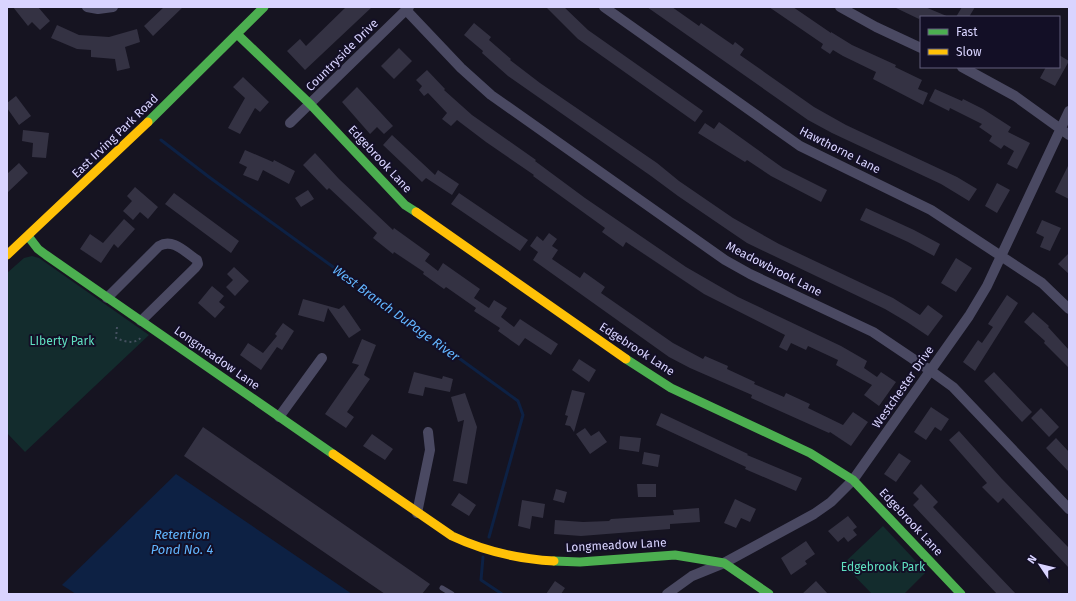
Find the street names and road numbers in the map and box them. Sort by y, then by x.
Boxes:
street label: Countryside Drive [303,16,381,94]
street label: East Irving Park Road [69,91,161,181]
street label: Edgebrook Lane [345,123,415,195]
street label: Hawthorne Lane [797,124,883,176]
street label: Meadowbrook Lane [724,239,824,299]
street label: Edgebrook Lane [597,320,677,378]
street label: Longmeadow Lane [172,323,262,393]
street label: Westchester Drive [869,343,937,431]
street label: Edgebrook Lane [876,486,946,558]
street label: Longmeadow Lane [565,535,667,555]

